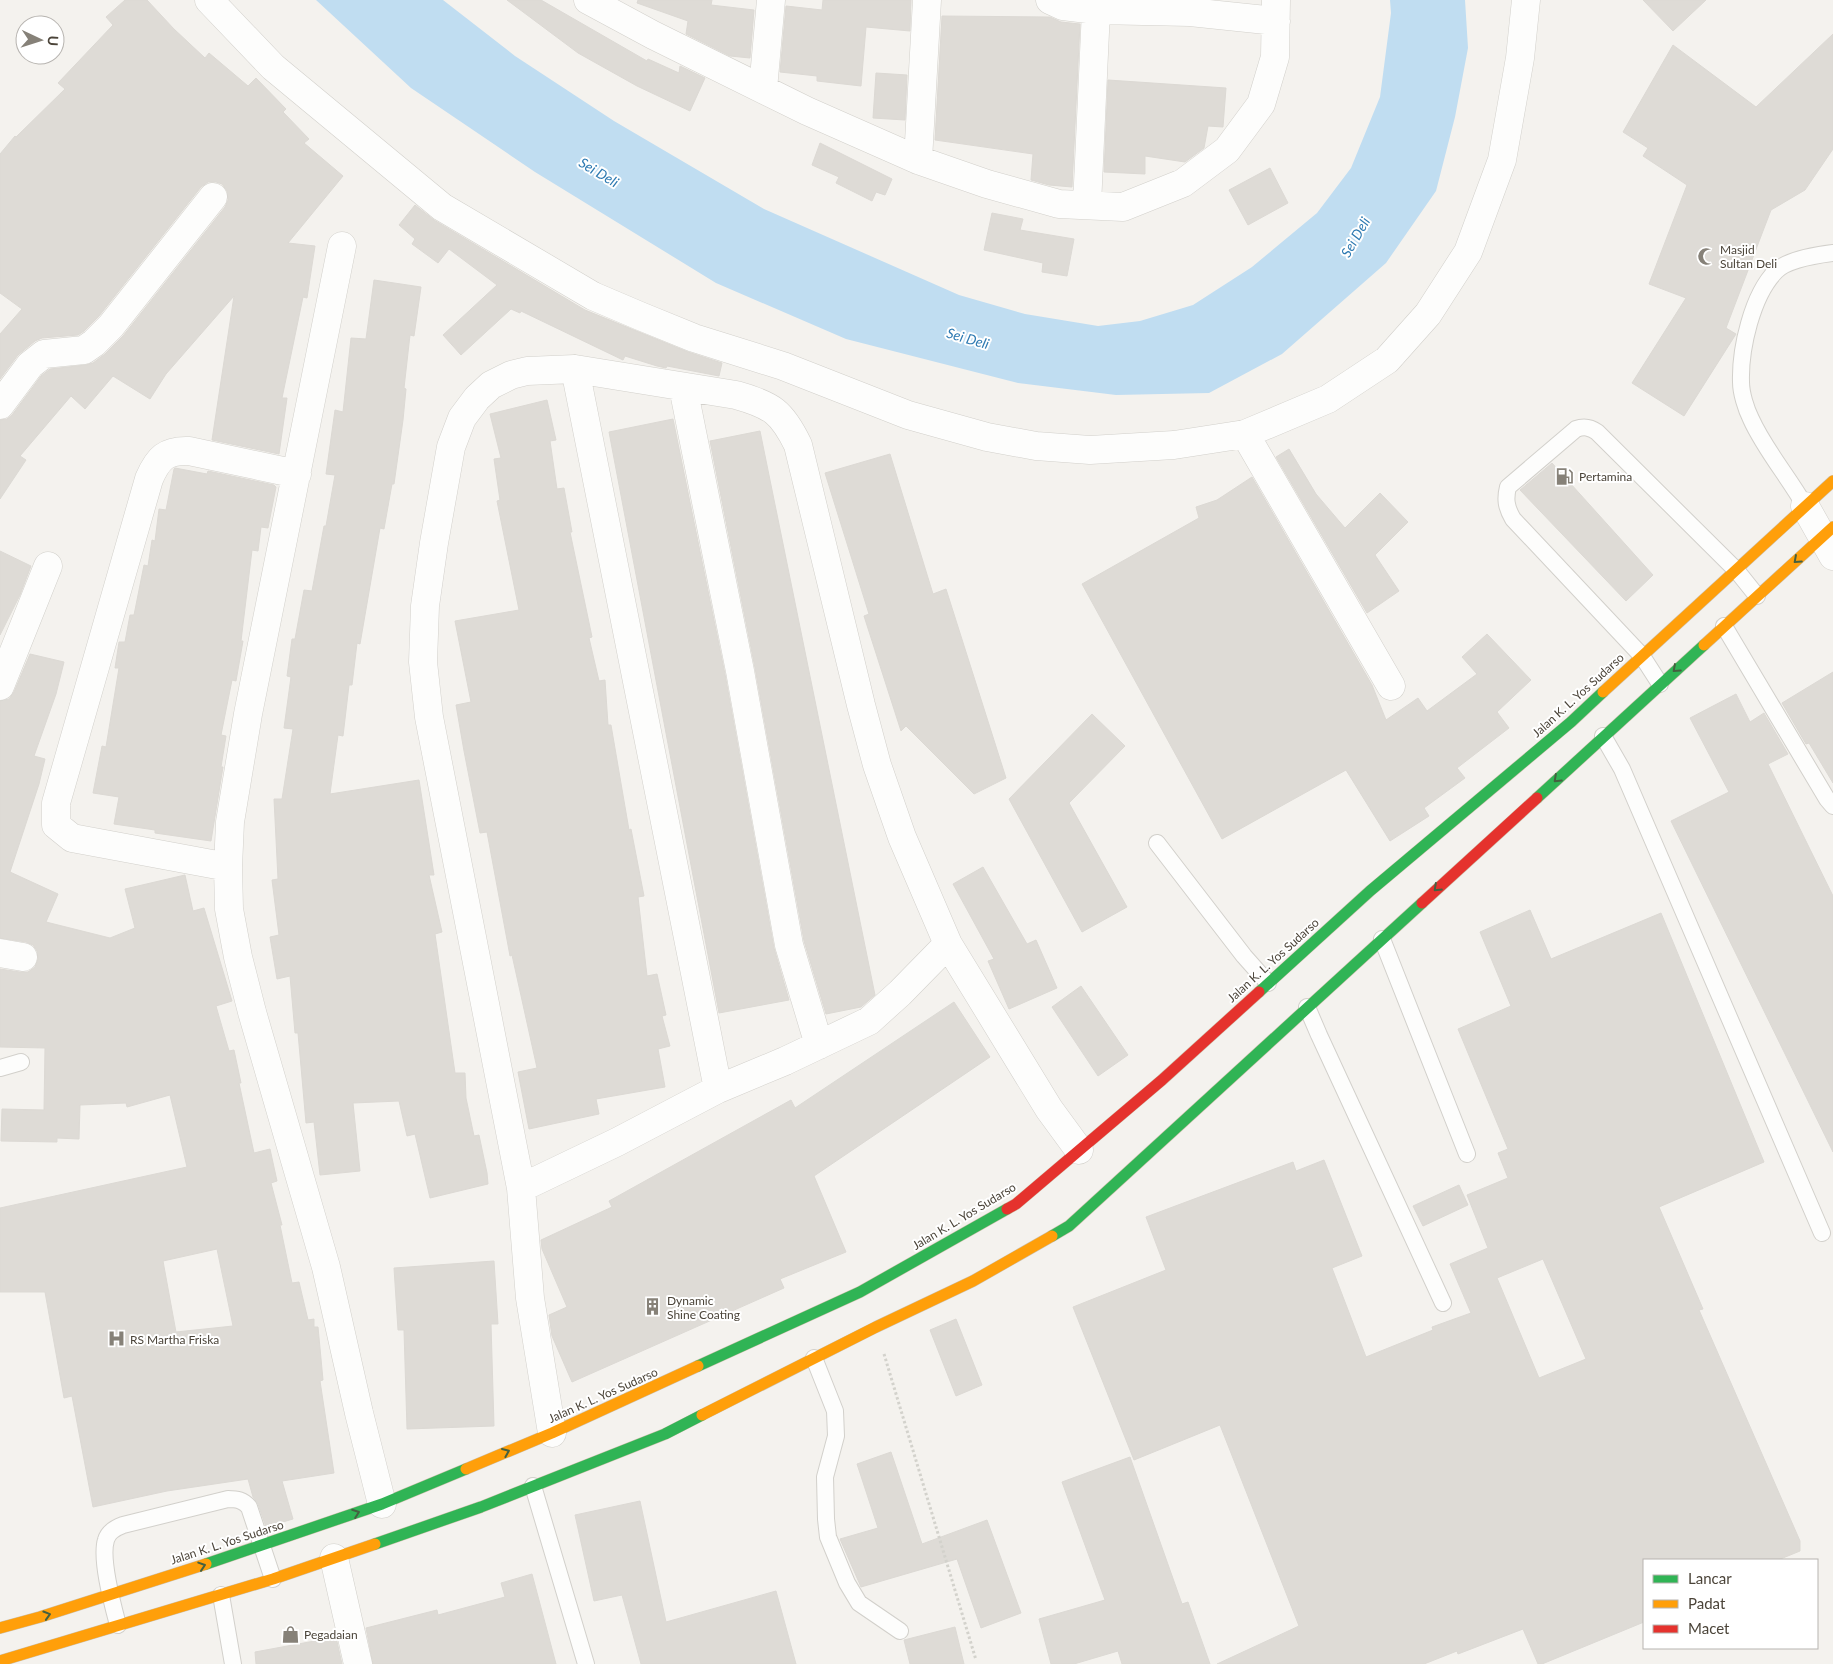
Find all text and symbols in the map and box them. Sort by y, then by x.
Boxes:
north arrow [15,15,65,65]
text: U [45,35,62,47]
water label: Sei Deli [576,154,623,191]
water label: Sei Deli [1337,213,1374,260]
place label: Masjid Sultan Deli [1720,242,1777,271]
mosque icon: Masjid Sultan Deli [1696,246,1716,266]
water label: Sei Deli [945,324,992,352]
fuel station icon: Pertamina [1555,466,1575,486]
place label: Pertamina [1579,469,1632,484]
one-way arrow [1793,554,1802,563]
street label: Jalan K. L. Yos Sudarso [1529,650,1627,740]
one-way arrow [1673,663,1682,672]
one-way arrow [1553,773,1562,782]
one-way arrow [1433,882,1442,891]
street label: Jalan K. L. Yos Sudarso [1224,915,1322,1005]
street label: Jalan K. L. Yos Sudarso [909,1179,1019,1253]
place label: Dynamic Shine Coating [667,1293,740,1322]
building icon: Dynamic Shine Coating [643,1297,663,1317]
hospital icon: RS Martha Friska [106,1329,126,1349]
place label: RS Martha Friska [130,1332,219,1347]
street label: Jalan K. L. Yos Sudarso [546,1364,660,1426]
one-way arrow [501,1447,510,1458]
one-way arrow [351,1509,359,1519]
street label: Jalan K. L. Yos Sudarso [168,1517,286,1567]
legend [1643,1559,1818,1649]
one-way arrow [197,1561,206,1571]
text: Lancar [1688,1569,1732,1587]
text: Padat [1688,1594,1726,1612]
one-way arrow [42,1610,51,1620]
text: Macet [1688,1619,1730,1637]
shop icon: Pegadaian [280,1624,300,1644]
place label: Pegadaian [304,1627,358,1642]

